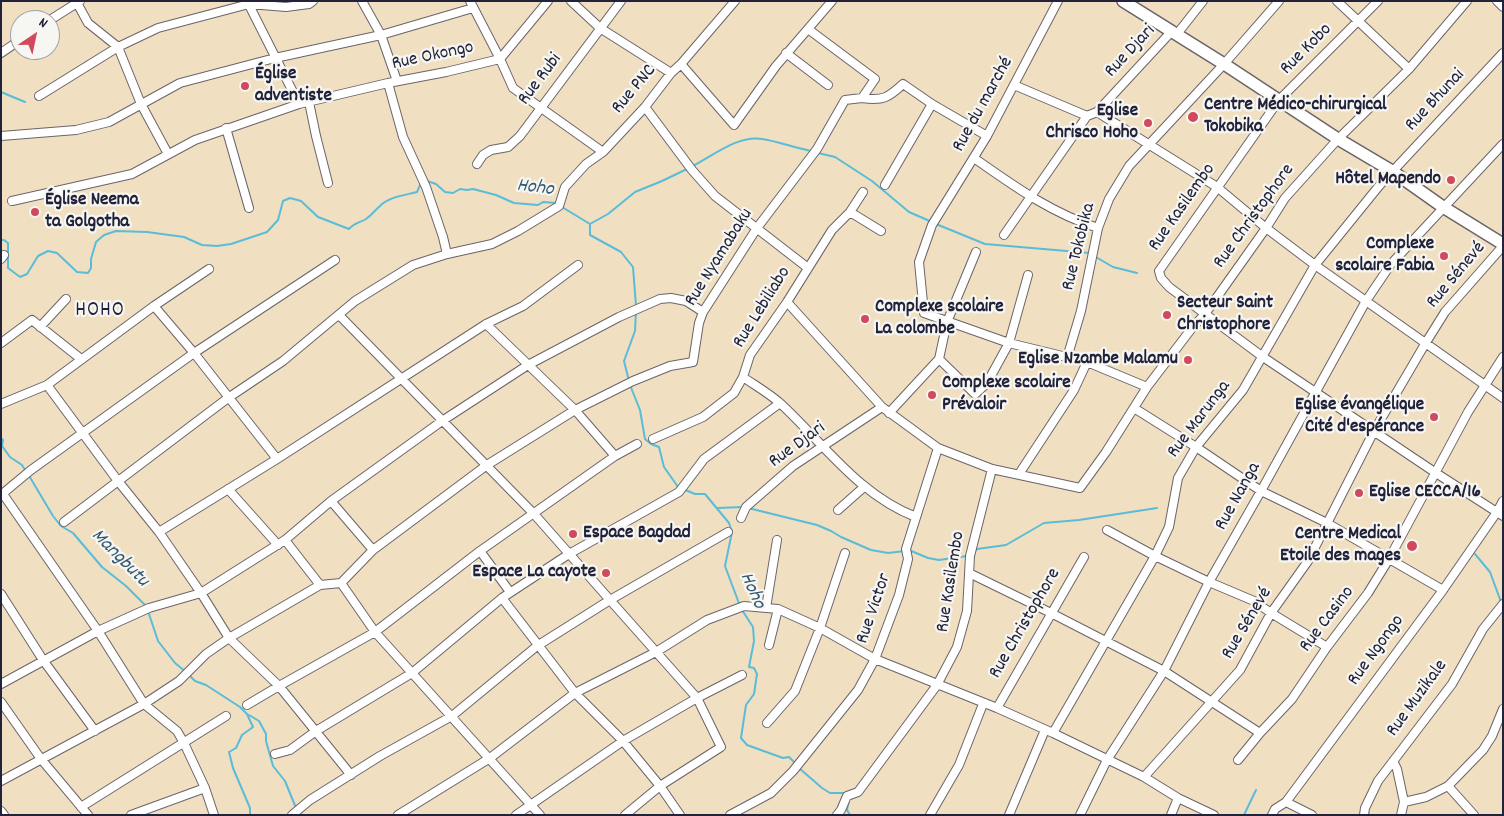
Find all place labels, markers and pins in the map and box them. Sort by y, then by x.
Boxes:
place label: Église adventiste [255,64,332,108]
marker: Église adventiste [239,80,251,92]
place label: Centre Médico-chirurgical Tokobika [1204,95,1387,139]
place label: Eglise Chrisco Hoho [1046,101,1138,145]
marker: Centre Médico-chirurgical Tokobika [1186,110,1200,124]
marker: Eglise Chrisco Hoho [1142,117,1154,129]
place label: Hôtel Mapendo [1335,169,1441,191]
marker: Hôtel Mapendo [1445,174,1457,186]
place label: Église Neema ta Golgotha [45,190,139,234]
marker: Église Neema ta Golgotha [29,206,41,218]
place label: Complexe scolaire Fabia [1335,234,1434,278]
marker: Complexe scolaire Fabia [1438,250,1450,262]
place label: Secteur Saint Christophore [1177,293,1273,337]
place label: Complexe scolaire La colombe [875,297,1004,341]
marker: Secteur Saint Christophore [1161,309,1173,321]
marker: Complexe scolaire La colombe [859,313,871,325]
place label: Eglise Nzambe Malamu [1018,349,1178,371]
marker: Eglise Nzambe Malamu [1182,354,1194,366]
place label: Complexe scolaire Prévaloir [942,373,1071,417]
marker: Complexe scolaire Prévaloir [926,389,938,401]
place label: Eglise évangélique Cité d'espérance [1295,395,1424,439]
marker: Eglise évangélique Cité d'espérance [1428,411,1440,423]
place label: Eglise CECCA/16 [1369,482,1481,504]
marker: Eglise CECCA/16 [1353,487,1365,499]
place label: Espace Bagdad [583,523,691,545]
place label: Centre Medical Etoile des mages [1280,524,1401,568]
marker: Espace Bagdad [567,528,579,540]
marker: Centre Medical Etoile des mages [1405,539,1419,553]
place label: Espace La cayote [472,562,596,584]
marker: Espace La cayote [600,567,612,579]

